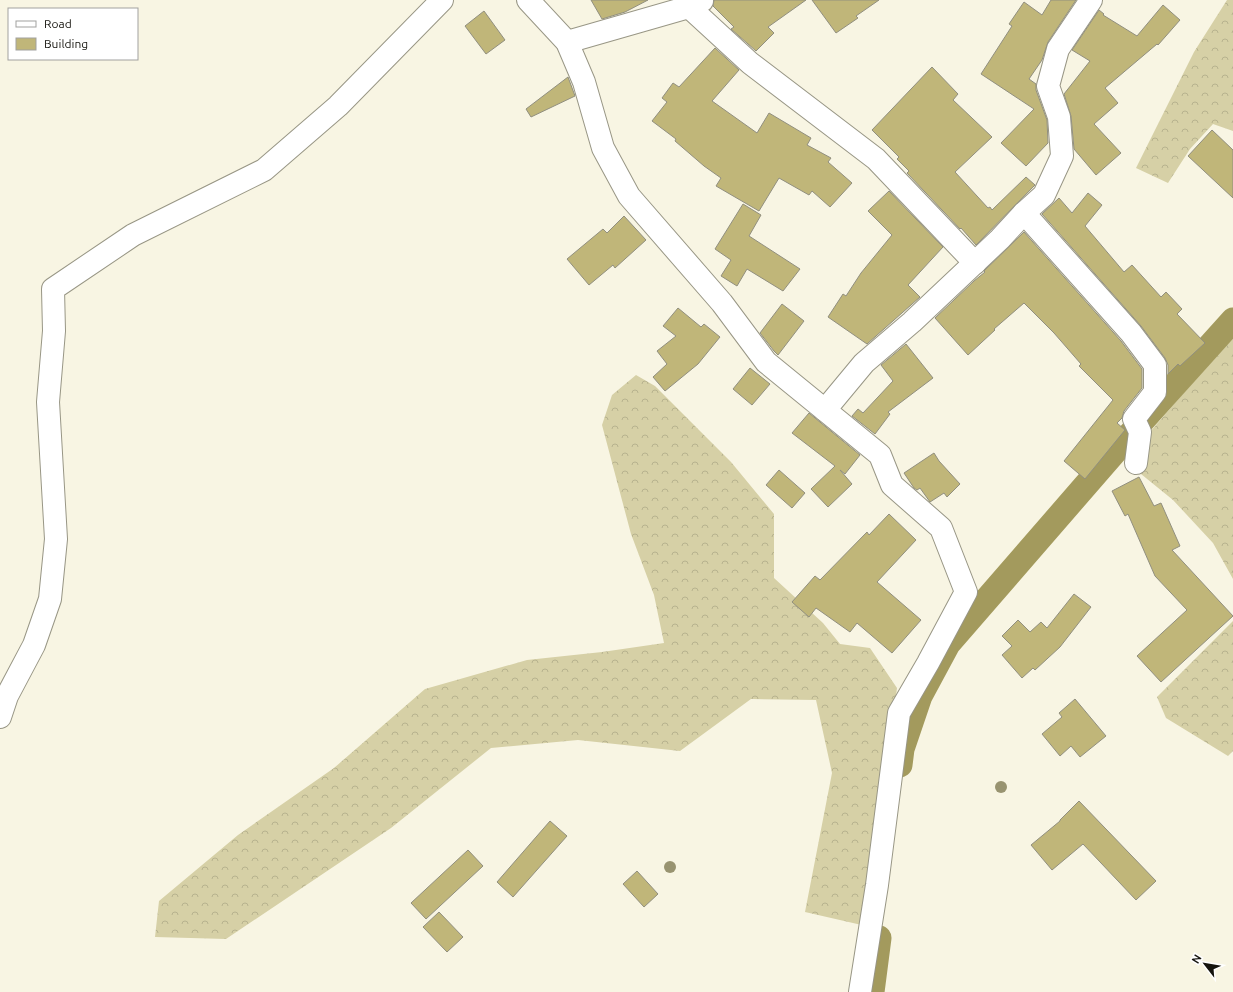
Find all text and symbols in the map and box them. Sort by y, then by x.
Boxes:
legend [8,8,138,60]
text: Road [44,17,72,30]
text: Building [44,37,88,50]
north arrow [1185,944,1225,984]
text: N [1189,952,1204,965]

